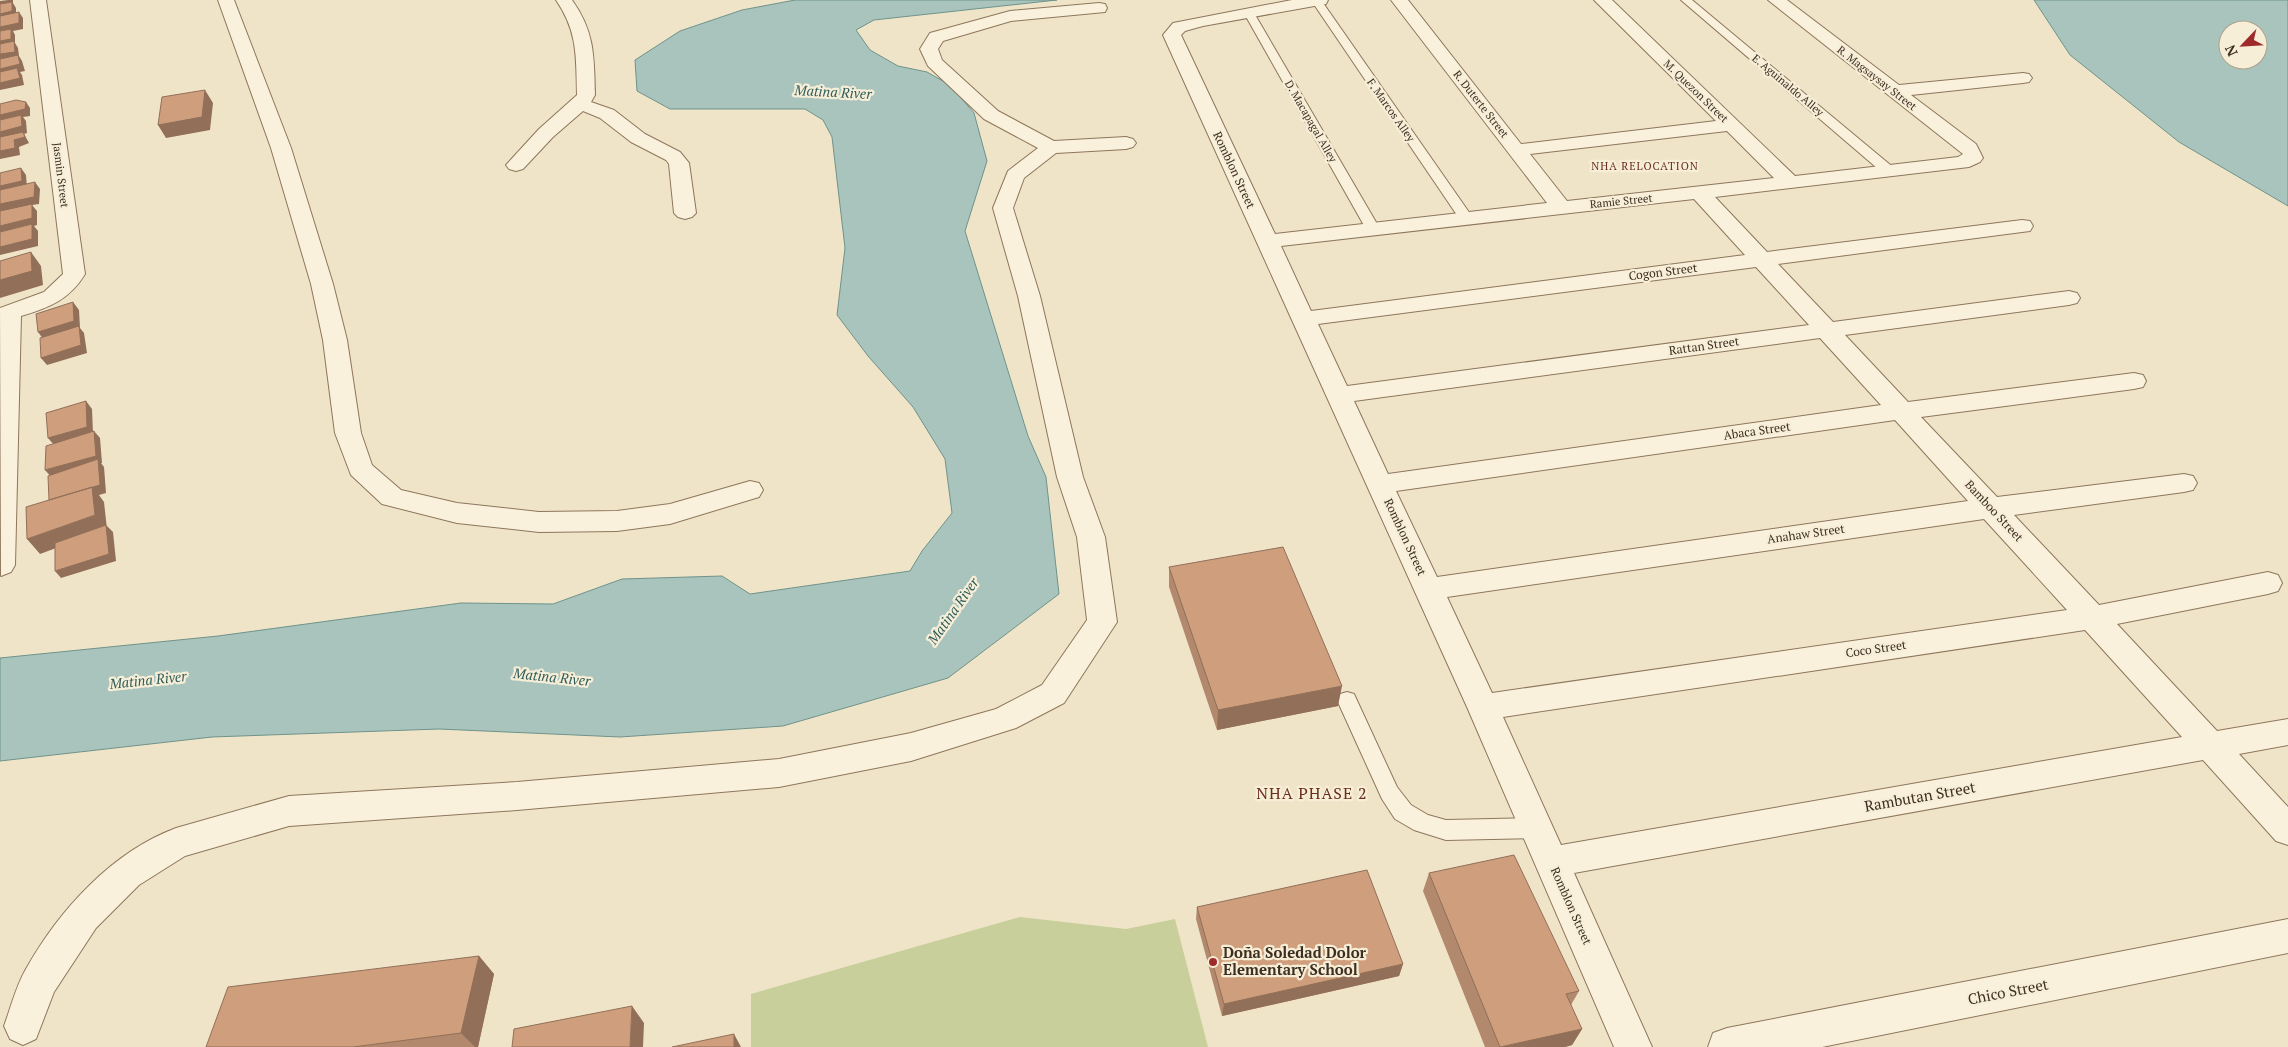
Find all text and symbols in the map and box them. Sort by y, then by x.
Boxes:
north arrow [2218,20,2268,70]
text: N [2220,42,2242,60]
street label: R. Magsaysay Street [1834,43,1920,113]
street label: E. Aguinaldo Alley [1749,51,1827,119]
street label: M. Quezon Street [1661,57,1731,125]
street label: R. Duterte Street [1450,67,1512,141]
street label: F. Marcos Alley [1364,76,1418,145]
street label: D. Macapagal Alley [1282,77,1340,165]
water label: Matina River [793,80,873,103]
street label: Romblon Street [1210,129,1259,211]
street label: Jasmin Street [50,142,72,208]
district label: NHA RELOCATION [1591,159,1699,173]
street label: Ramie Street [1589,191,1653,211]
street label: Cogon Street [1628,260,1699,283]
street label: Rattan Street [1668,333,1741,358]
street label: Abaca Street [1723,418,1792,443]
street label: Bamboo Street [1962,477,2027,545]
street label: Romblon Street [1381,496,1430,578]
street label: Anahaw Street [1766,521,1846,546]
water label: Matina River [922,573,983,649]
street label: Coco Street [1845,637,1908,660]
water label: Matina River [512,663,592,690]
water label: Matina River [108,666,188,693]
street label: Rambutan Street [1863,776,1977,816]
district label: NHA PHASE 2 [1256,782,1368,804]
street label: Romblon Street [1548,865,1595,947]
place label: Doña Soledad Dolor Elementary School [1223,942,1367,979]
marker: Doña Soledad Dolor Elementary School [1207,956,1219,968]
street label: Chico Street [1966,973,2050,1009]

